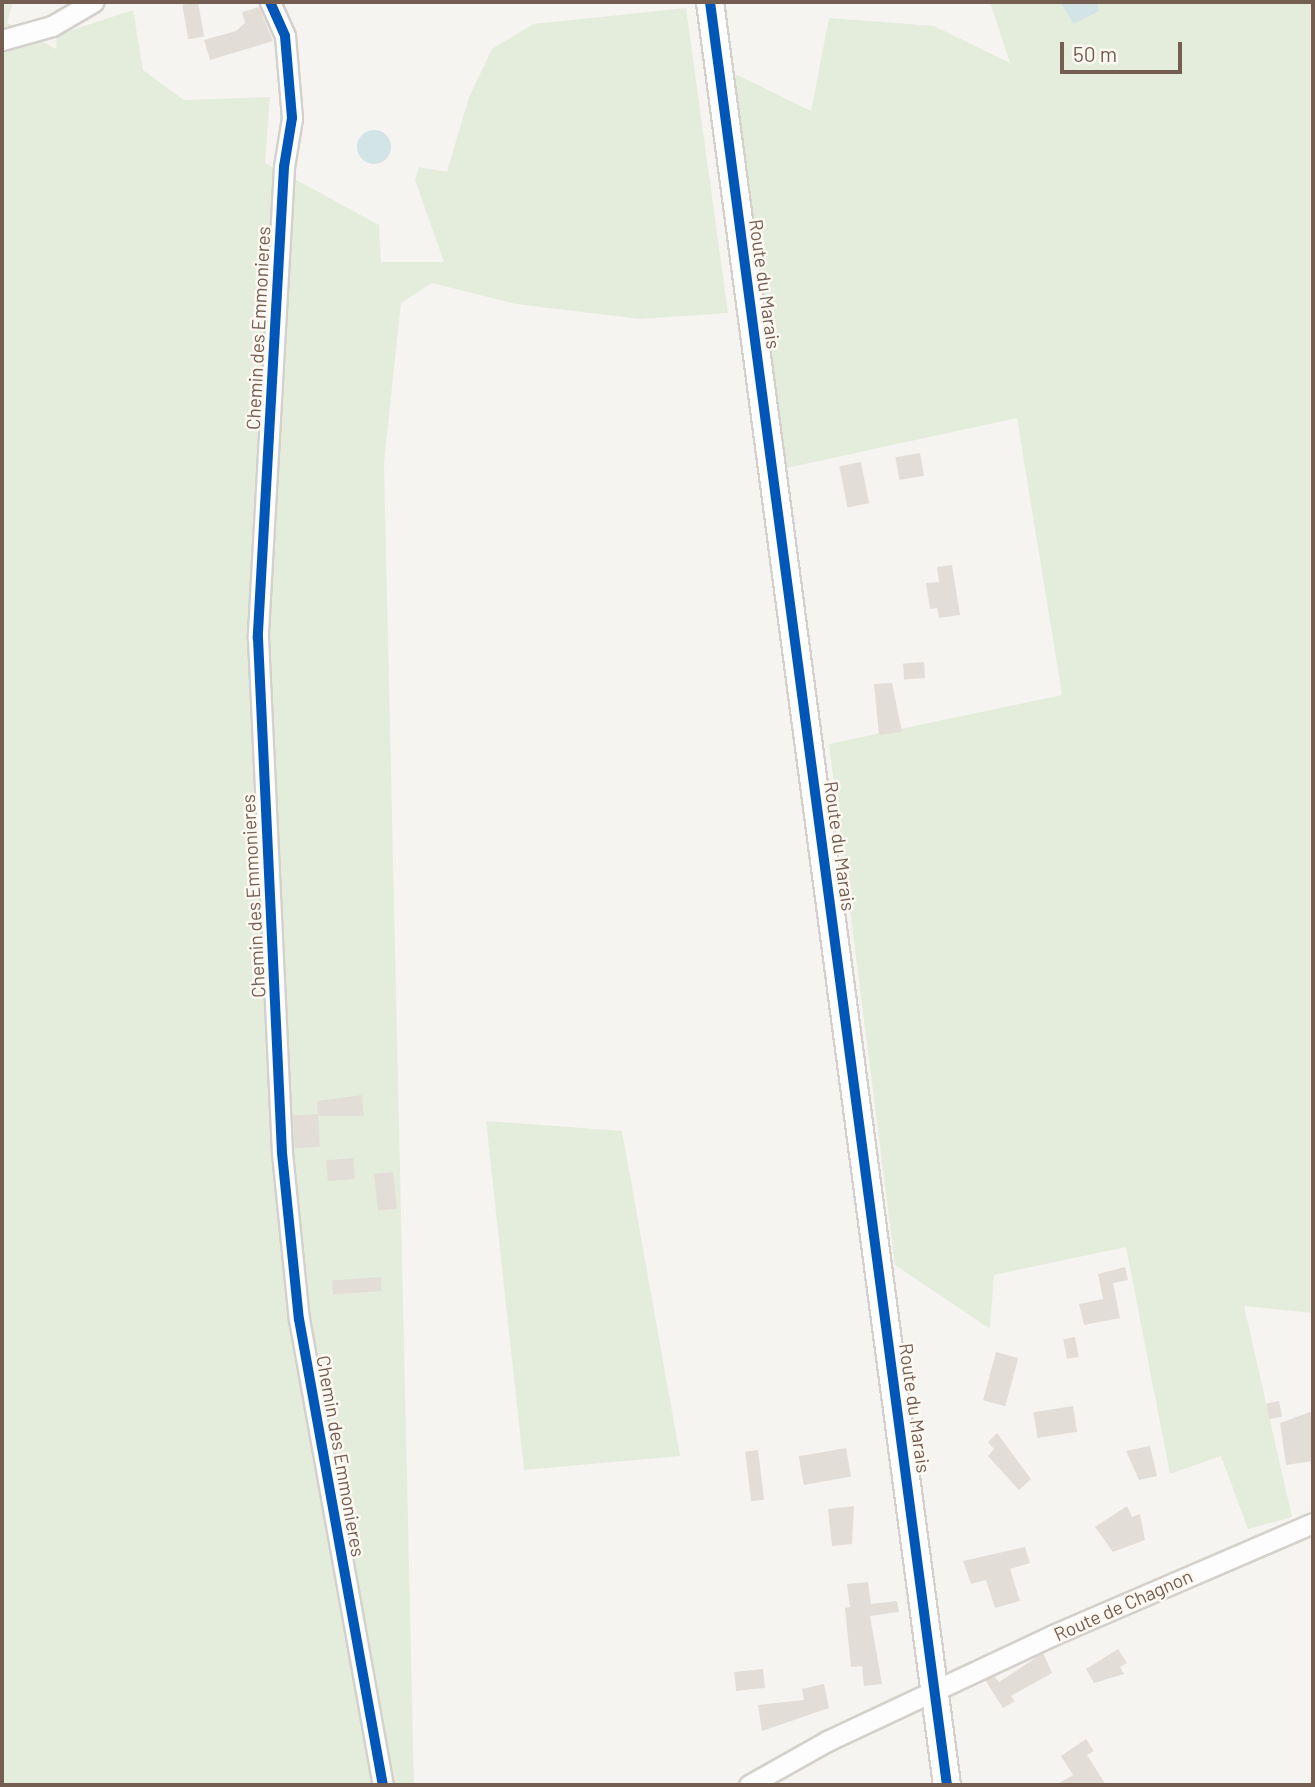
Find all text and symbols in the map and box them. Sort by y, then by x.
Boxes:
scale bar [1063,28,1186,72]
text: 50 m [1073,41,1117,66]
street label: Route du Marais [745,218,785,350]
street label: Chemin des Emmonieres [241,226,275,430]
street label: Route du Marais [820,780,860,912]
street label: Chemin des Emmonieres [236,794,270,998]
street label: Route du Marais [895,1342,935,1474]
street label: Chemin des Emmonieres [312,1354,370,1558]
street label: Route de Chagnon [1050,1564,1196,1646]

